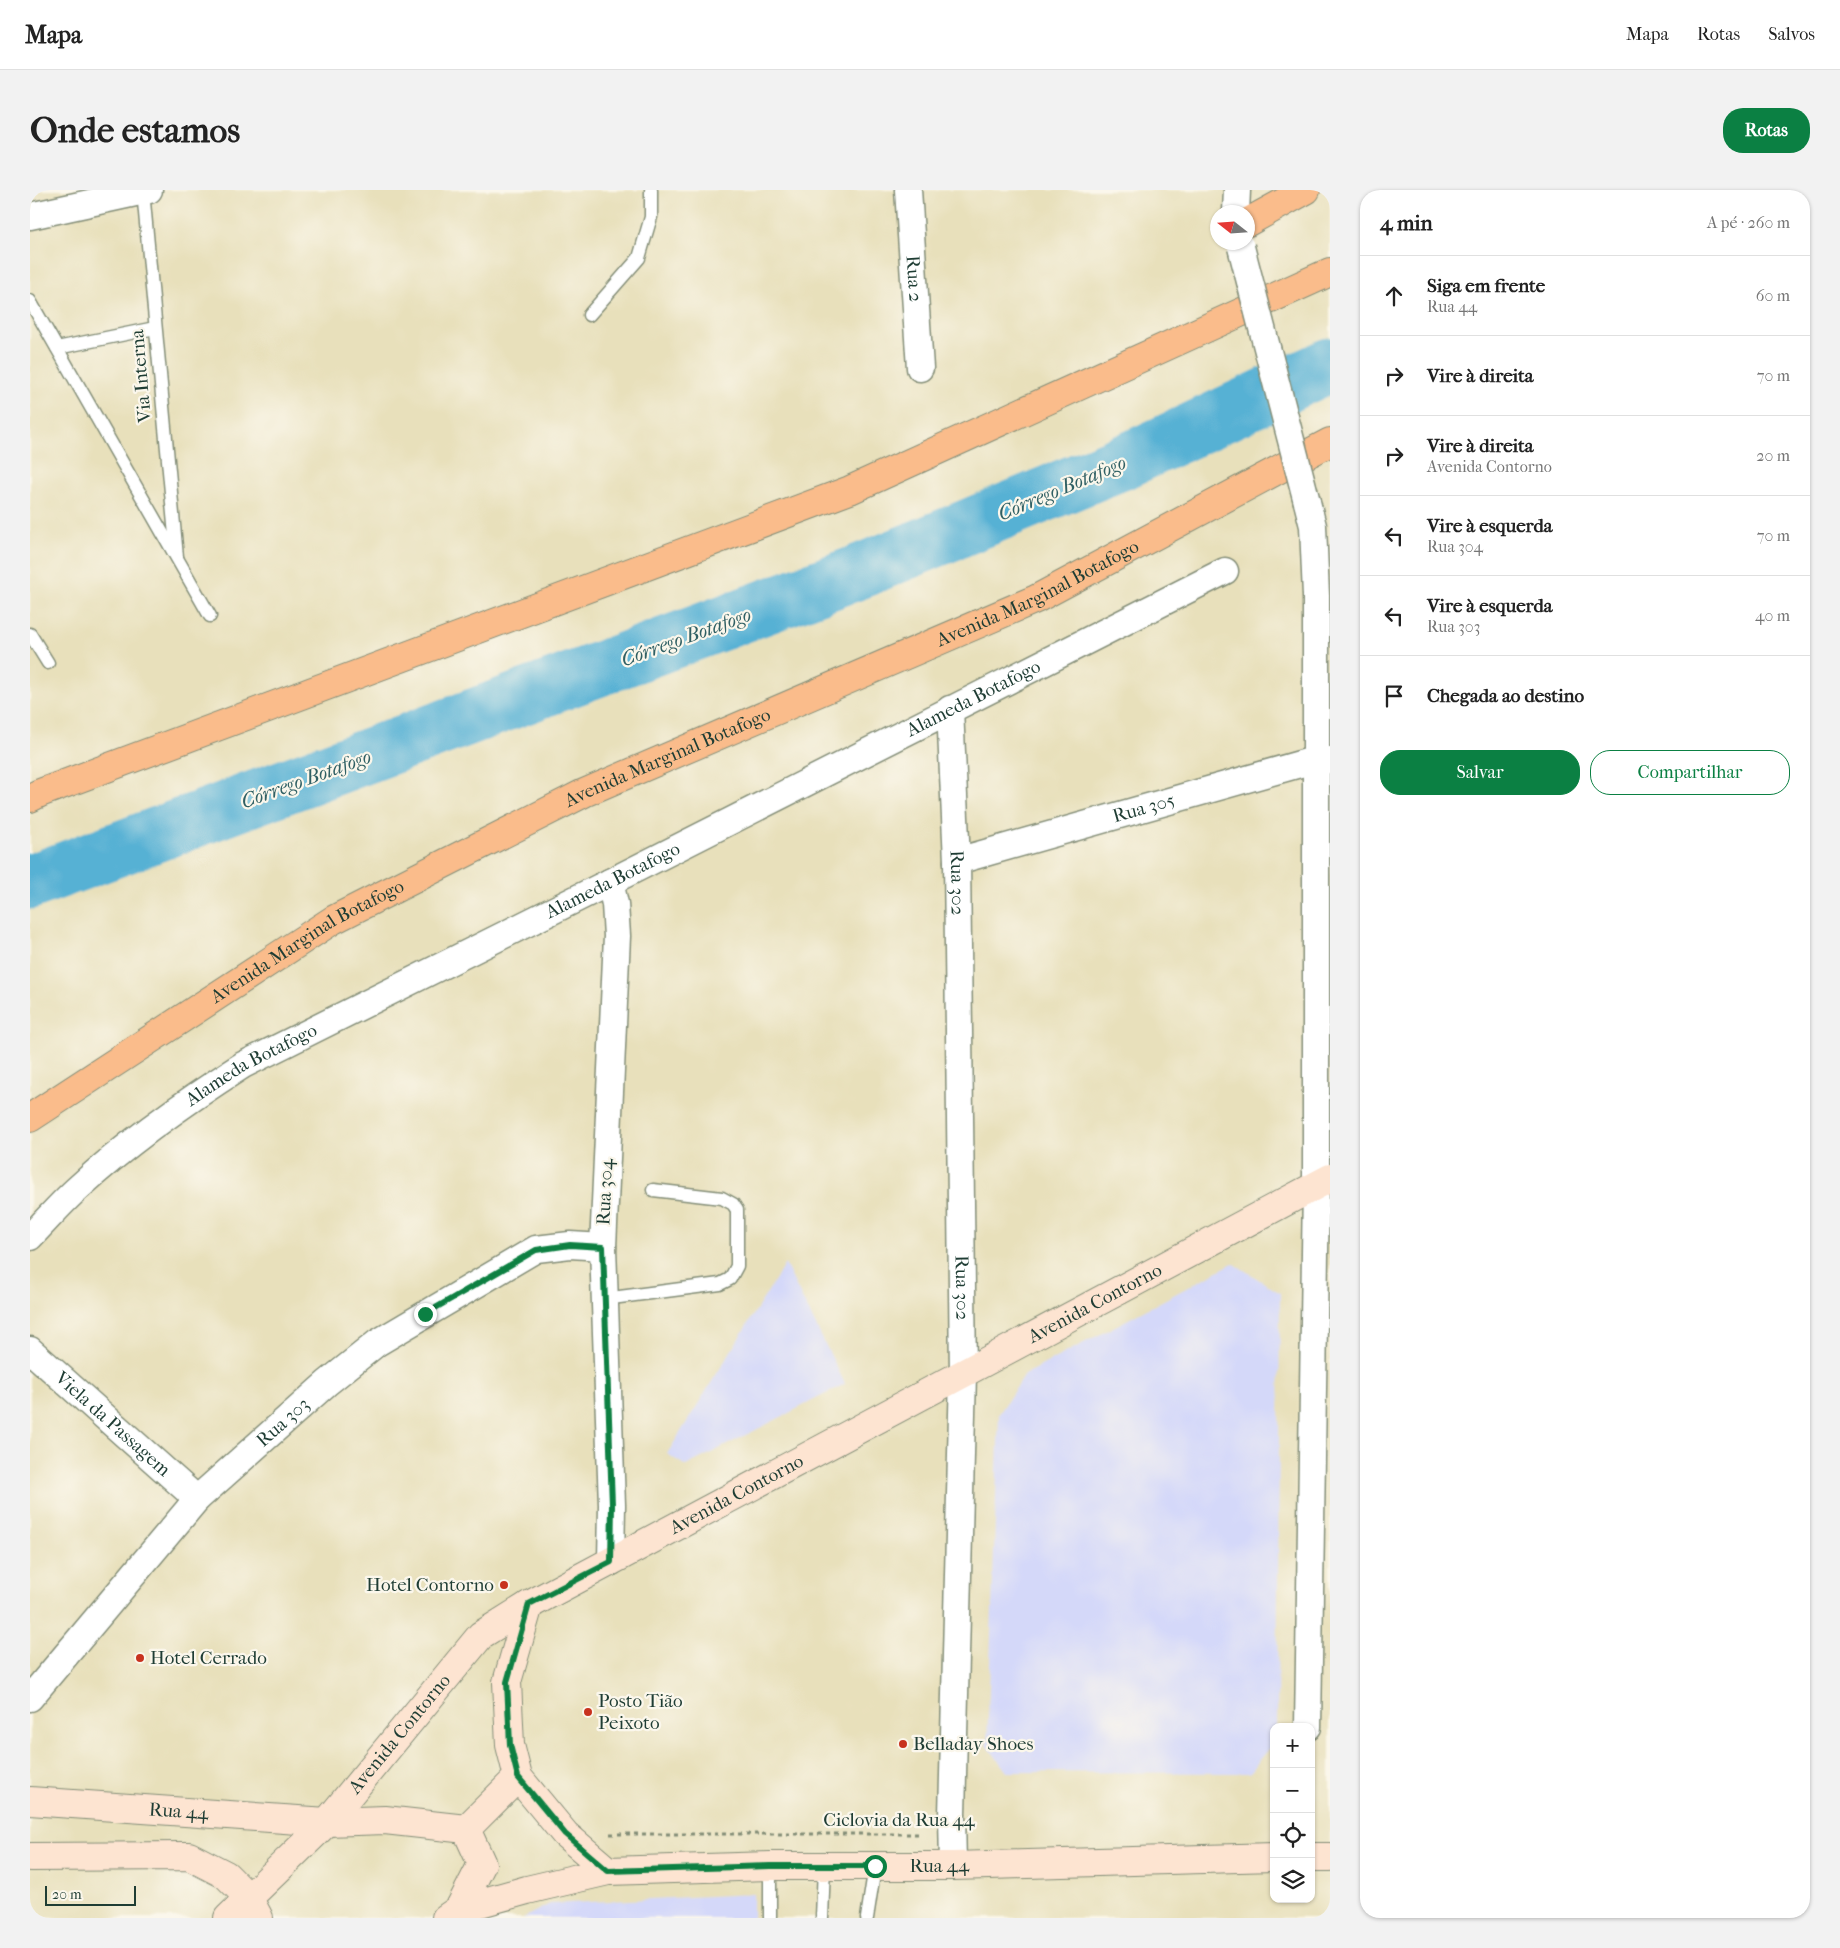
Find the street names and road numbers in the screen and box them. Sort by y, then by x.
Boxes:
street label: Rua 2 [901,255,927,303]
street label: Via Interna [126,328,156,424]
street label: Avenida Marginal Botafogo [932,535,1143,652]
street label: Alameda Botafogo [902,655,1045,742]
street label: Avenida Marginal Botafogo [560,703,774,812]
street label: Rua 305 [1110,789,1177,827]
street label: Alameda Botafogo [541,837,684,924]
street label: Rua 302 [946,850,969,916]
street label: Avenida Marginal Botafogo [206,875,408,1009]
street label: Alameda Botafogo [181,1019,321,1111]
street label: Rua 304 [592,1158,618,1226]
street label: Rua 302 [951,1255,973,1321]
street label: Avenida Contorno [1023,1259,1166,1348]
street label: Viela da Passagem [50,1366,175,1481]
street label: Rua 303 [252,1393,314,1452]
street label: Avenida Contorno [665,1450,808,1539]
street label: Avenida Contorno [343,1669,455,1799]
street label: Rua 44 [148,1798,210,1825]
street label: Ciclovia da Rua 44 [823,1809,976,1831]
street label: Rua 44 [909,1855,970,1877]

